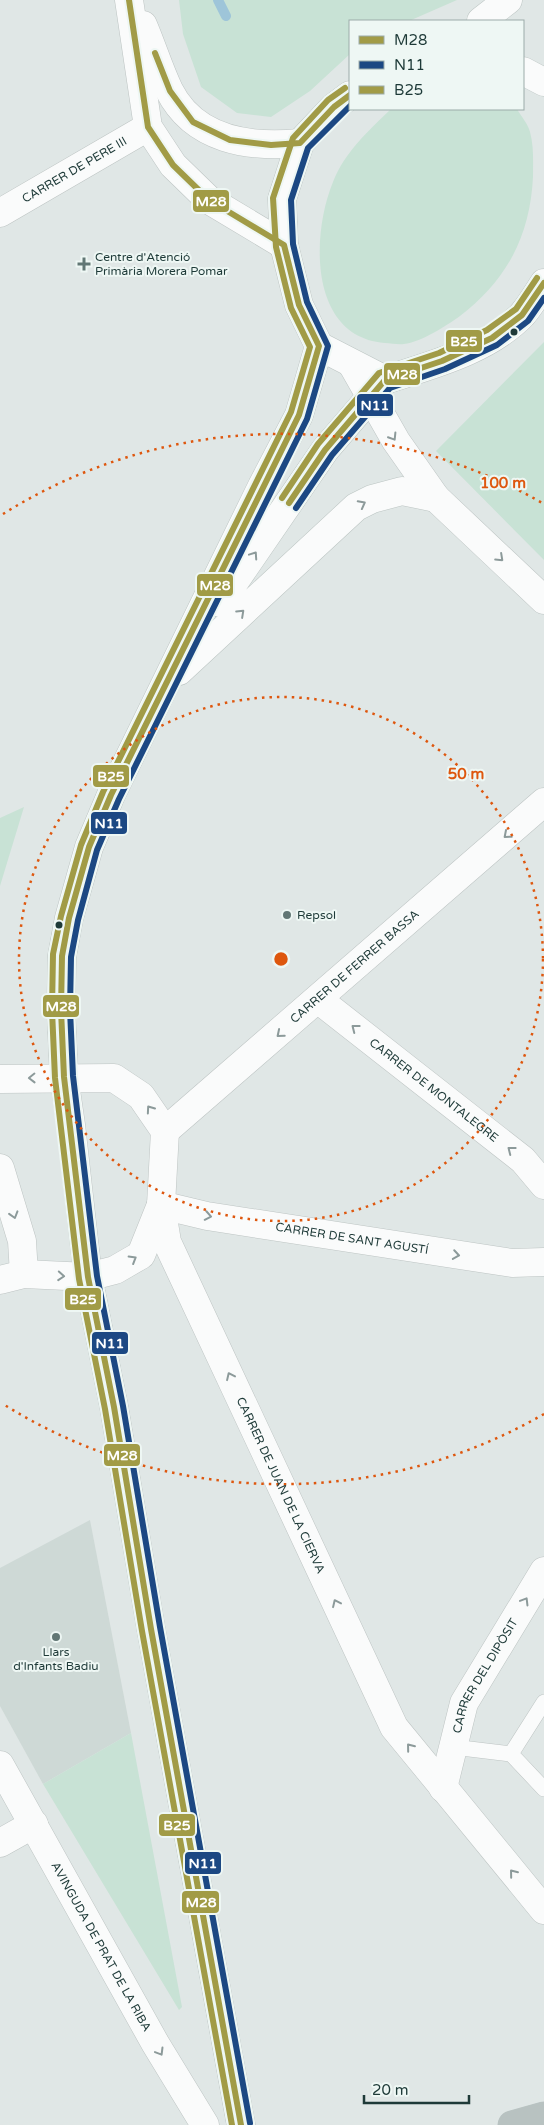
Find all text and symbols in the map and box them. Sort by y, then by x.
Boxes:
legend [349,20,524,110]
text: M28 [394,31,427,49]
text: N11 [394,56,425,74]
text: B25 [394,81,423,99]
street label: CARRER DE PERE III [19,134,129,206]
line badge: M28 [192,189,230,213]
text: M28 [195,193,227,210]
place label: Centre d'Atenció Primària Morera Pomar [95,250,228,278]
marker: Centre d'Atenció Primària Morera Pomar [77,257,91,271]
unlabelled marker [509,327,519,337]
line badge: B25 [445,329,483,353]
text: B25 [450,333,478,350]
line badge: M28 [383,362,421,386]
text: M28 [386,366,418,383]
line badge: N11 [356,393,394,417]
text: N11 [361,397,389,414]
one-way arrow [387,431,397,440]
text: 100 m [480,474,526,492]
one-way arrow [356,501,365,511]
one-way arrow [248,551,257,561]
one-way arrow [494,552,503,561]
line badge: M28 [196,573,234,597]
text: M28 [199,577,231,594]
one-way arrow [236,610,245,619]
line badge: B25 [92,764,130,788]
text: 50 m [448,765,484,783]
text: B25 [97,768,125,785]
line badge: N11 [90,811,128,835]
text: N11 [95,815,123,832]
one-way arrow [504,829,513,838]
street label: CARRER DE FERRER BASSA [287,907,422,1026]
place label: Repsol [297,908,336,922]
marker: Repsol [281,909,293,921]
unlabelled marker [54,920,64,930]
centre of rings [272,950,290,968]
line badge: M28 [42,994,80,1018]
text: M28 [45,998,77,1015]
one-way arrow [352,1025,361,1034]
one-way arrow [276,1028,285,1037]
street label: CARRER DE MONTALEGRE [367,1035,501,1145]
one-way arrow [28,1073,36,1083]
one-way arrow [147,1105,156,1115]
one-way arrow [507,1147,516,1156]
one-way arrow [9,1210,19,1218]
one-way arrow [204,1211,213,1221]
street label: CARRER DE SANT AGUSTÍ [275,1220,429,1257]
one-way arrow [451,1249,460,1259]
one-way arrow [127,1256,136,1266]
one-way arrow [58,1270,66,1281]
line badge: B25 [64,1287,102,1311]
text: B25 [69,1291,97,1308]
line badge: N11 [91,1331,129,1355]
text: N11 [96,1335,124,1352]
one-way arrow [226,1372,237,1381]
street label: CARRER DE JUAN DE LA CIERVA [234,1395,328,1576]
line badge: M28 [103,1443,141,1467]
text: M28 [106,1447,138,1464]
one-way arrow [519,1598,529,1607]
one-way arrow [332,1599,342,1608]
street label: CARRER DEL DIPÒSIT [450,1615,521,1735]
marker: Llars d'Infants Badiu [50,1631,62,1643]
place label: Llars d'Infants Badiu [13,1645,99,1673]
one-way arrow [408,1744,416,1753]
line badge: B25 [158,1813,196,1837]
text: B25 [163,1817,191,1834]
line badge: N11 [184,1851,222,1875]
text: N11 [189,1855,217,1872]
street label: AVINGUDA DE PRAT DE LA RIBA [48,1859,154,2034]
one-way arrow [510,1869,519,1878]
line badge: M28 [181,1890,220,1914]
text: M28 [185,1894,217,1911]
one-way arrow [154,2047,164,2056]
scale bar [364,2072,469,2104]
text: 20 m [372,2081,409,2099]

